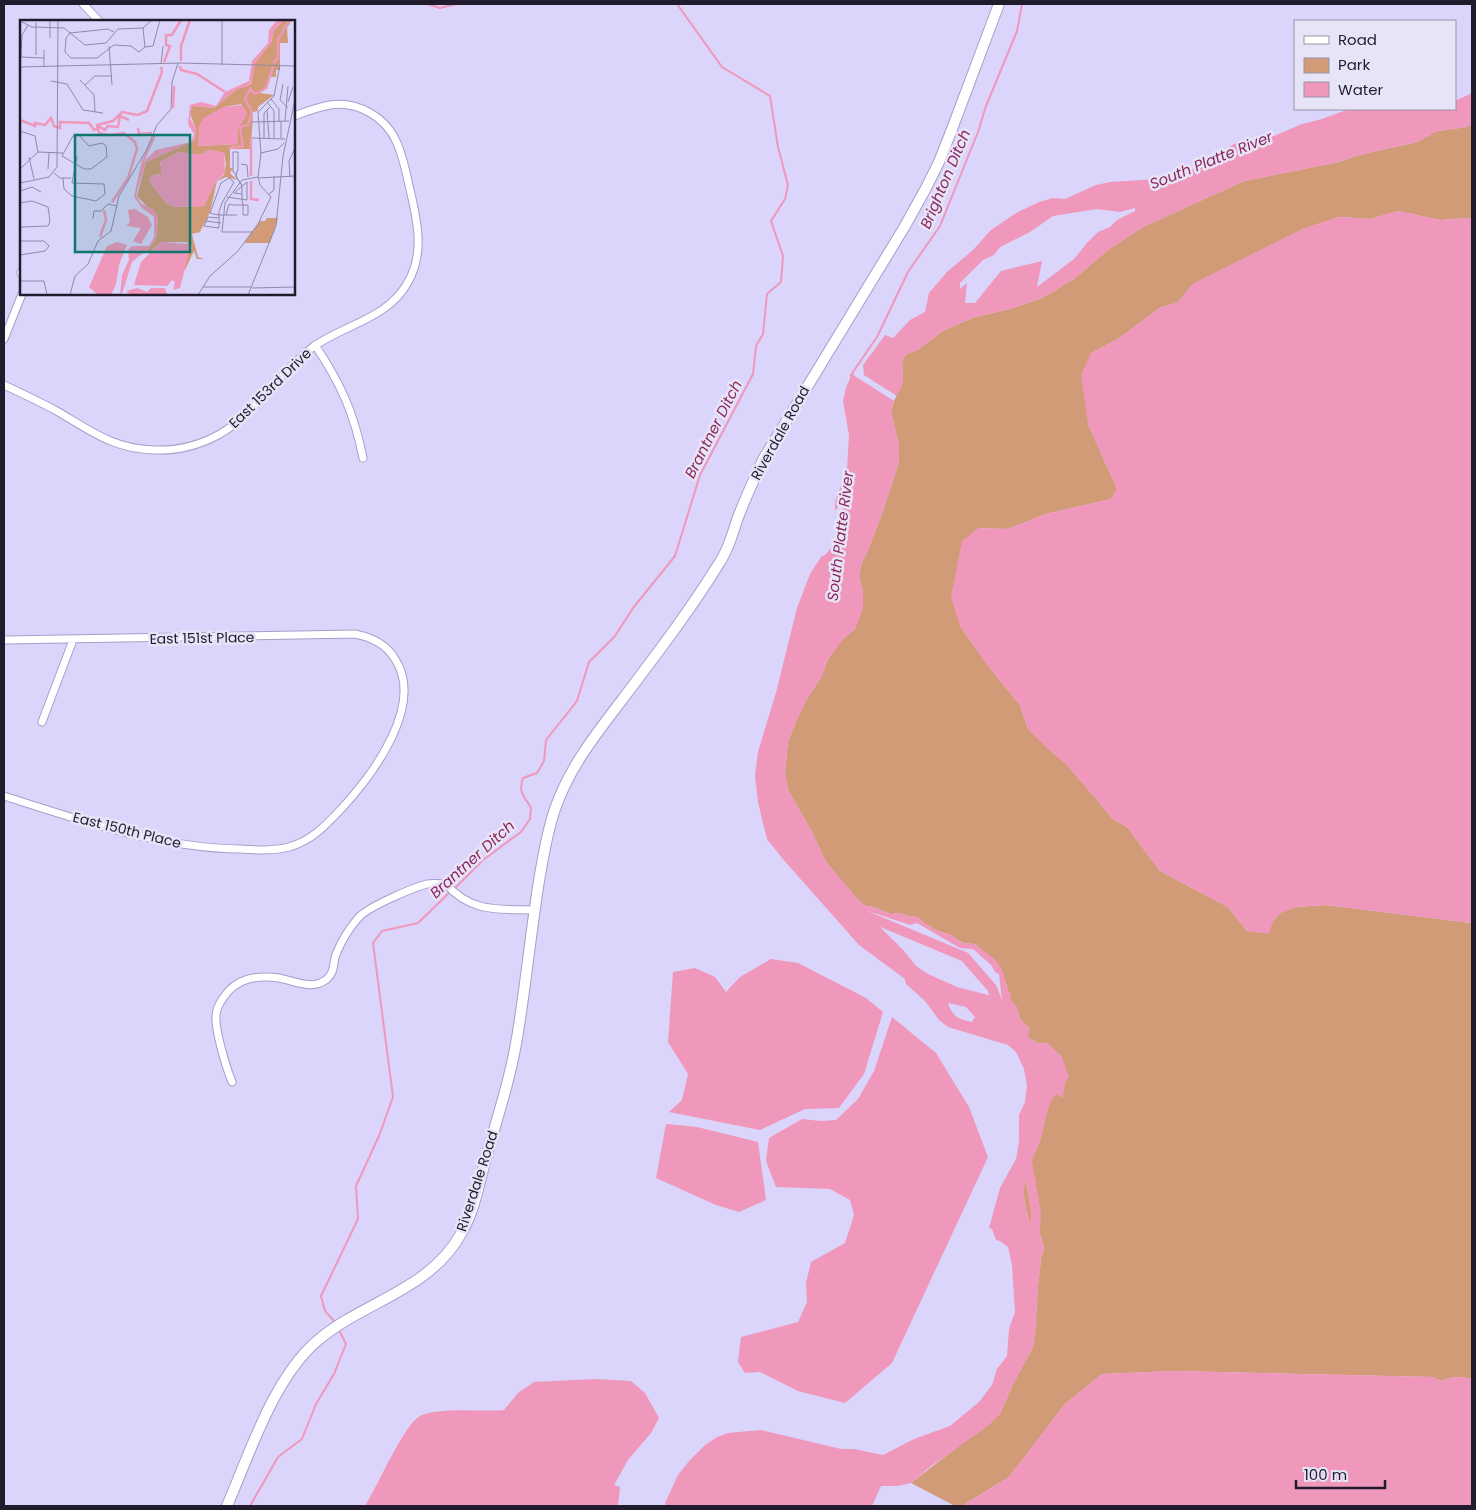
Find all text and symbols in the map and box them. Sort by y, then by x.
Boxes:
inset map [20,20,295,295]
legend [1294,20,1456,110]
text: Road [1338,29,1377,50]
text: Park [1338,54,1370,75]
text: Water [1338,79,1384,100]
water label: Brighton Ditch [915,126,975,232]
water label: South Platte River [1146,126,1276,194]
street label: East 153rd Drive [224,343,316,433]
water label: Brantner Ditch [679,376,747,482]
street label: Riverdale Road [746,382,814,484]
water label: South Platte River [822,469,858,602]
street label: East 151st Place [149,627,255,649]
street label: East 150th Place [71,807,183,853]
water label: Brantner Ditch [425,815,519,903]
street label: Riverdale Road [451,1128,503,1234]
scale bar [1296,1458,1385,1490]
text: 100 m [1304,1464,1347,1485]

